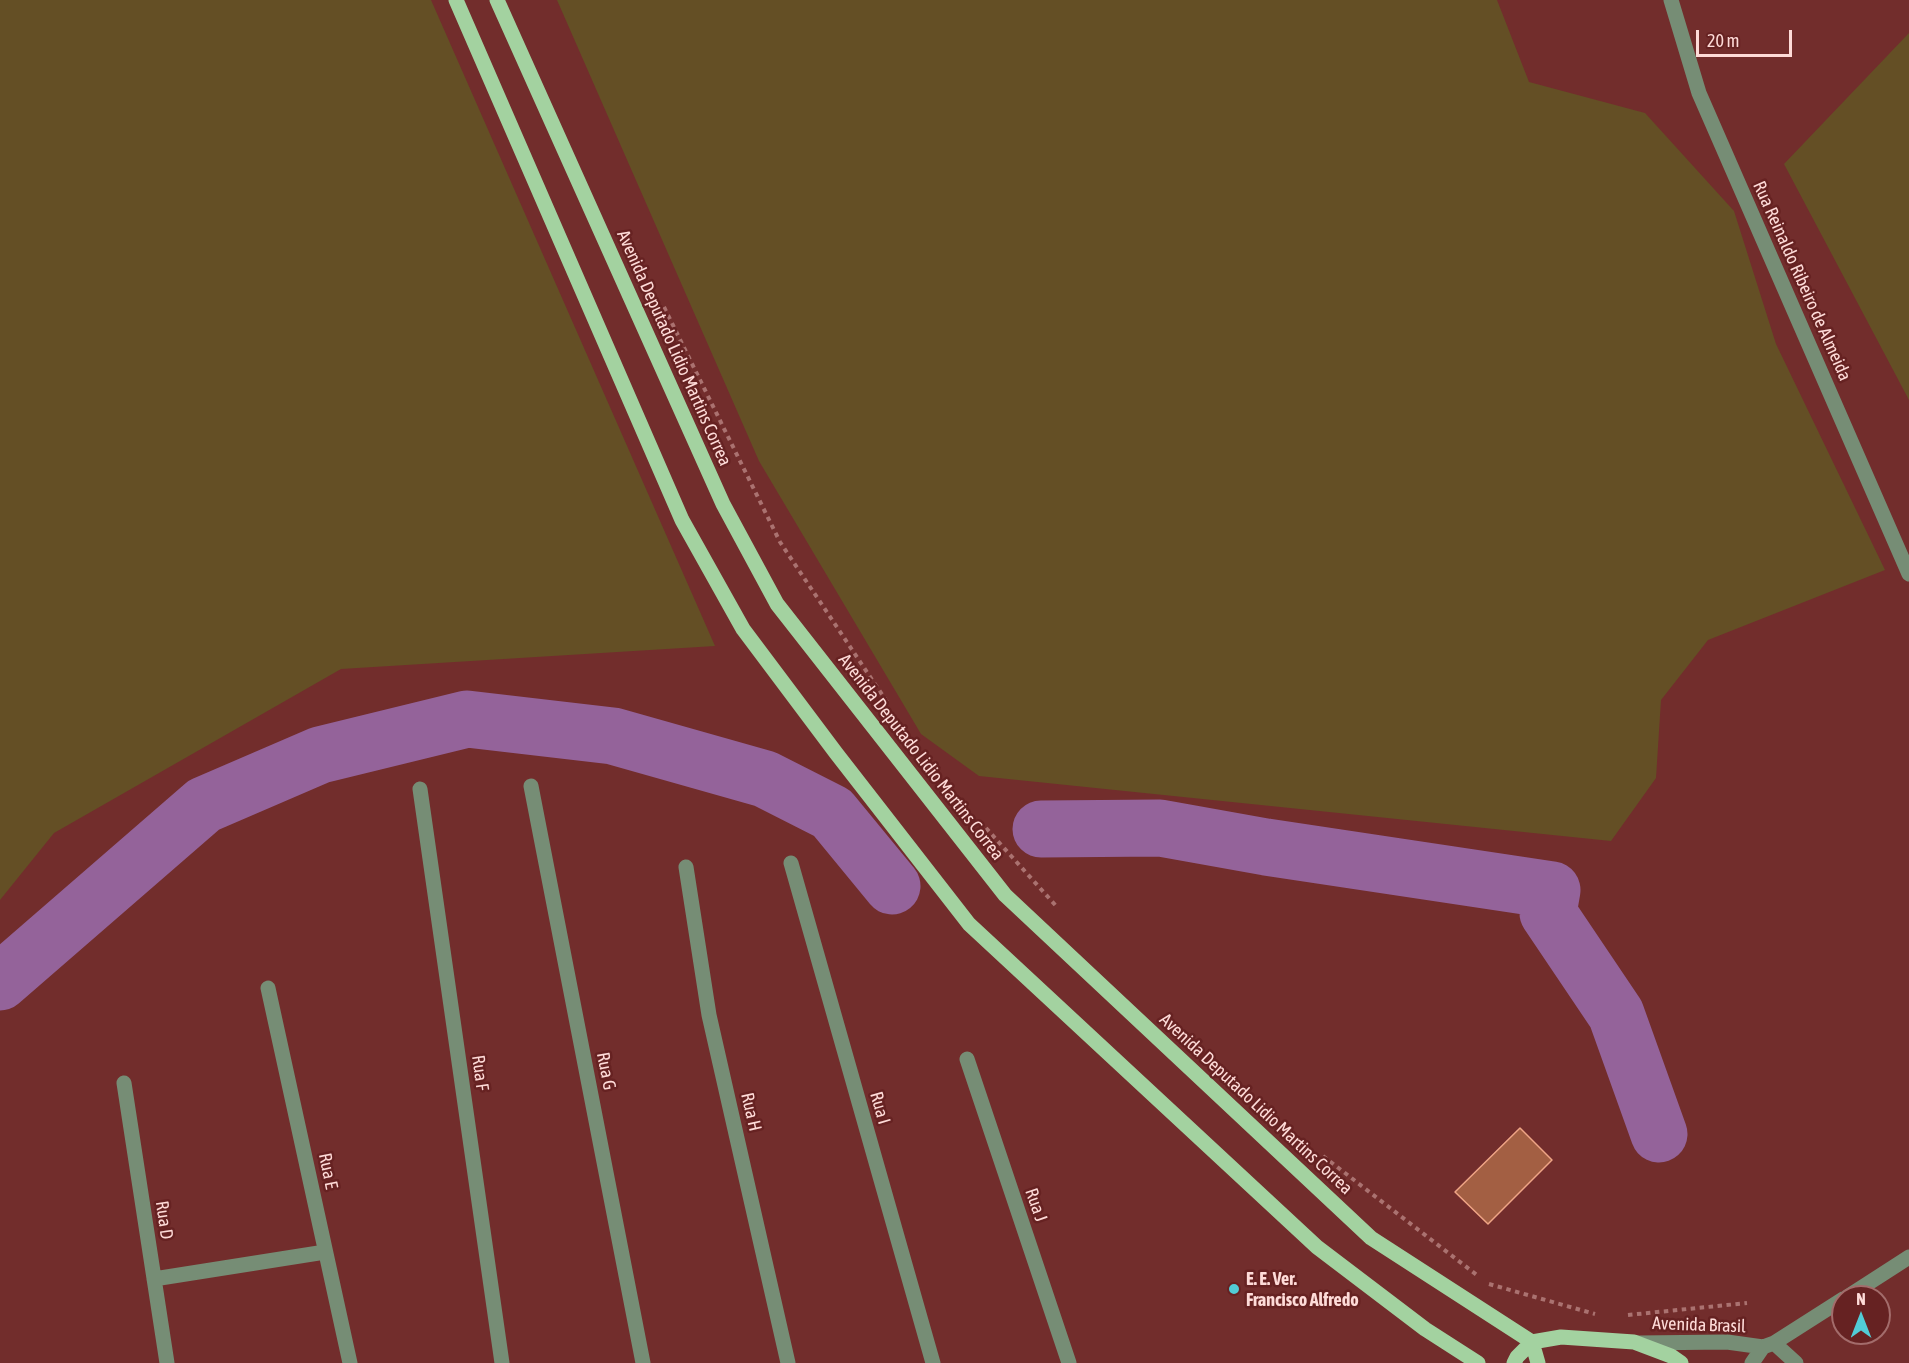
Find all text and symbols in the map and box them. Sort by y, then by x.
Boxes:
scale bar [1699,18,1795,56]
text: 20 m [1707,30,1739,51]
street label: Rua Reinaldo Ribeiro de Almeida [1748,178,1856,384]
street label: Avenida Deputado Lidio Martins Correa [612,227,736,469]
street label: Avenida Deputado Lidio Martins Correa [834,650,1008,864]
street label: Avenida Deputado Lidio Martins Correa [1155,1009,1357,1199]
street label: Rua G [592,1050,620,1092]
street label: Rua F [467,1054,493,1092]
street label: Rua I [865,1089,895,1127]
street label: Rua H [736,1091,766,1133]
street label: Rua E [314,1151,342,1191]
street label: Rua J [1020,1185,1052,1225]
street label: Rua D [151,1199,177,1241]
place label: E. E. Ver. Francisco Alfredo [1246,1268,1359,1310]
marker: E. E. Ver. Francisco Alfredo [1227,1282,1241,1296]
north arrow [1831,1285,1891,1345]
text: N [1856,1290,1866,1308]
street label: Avenida Brasil [1652,1313,1746,1337]

